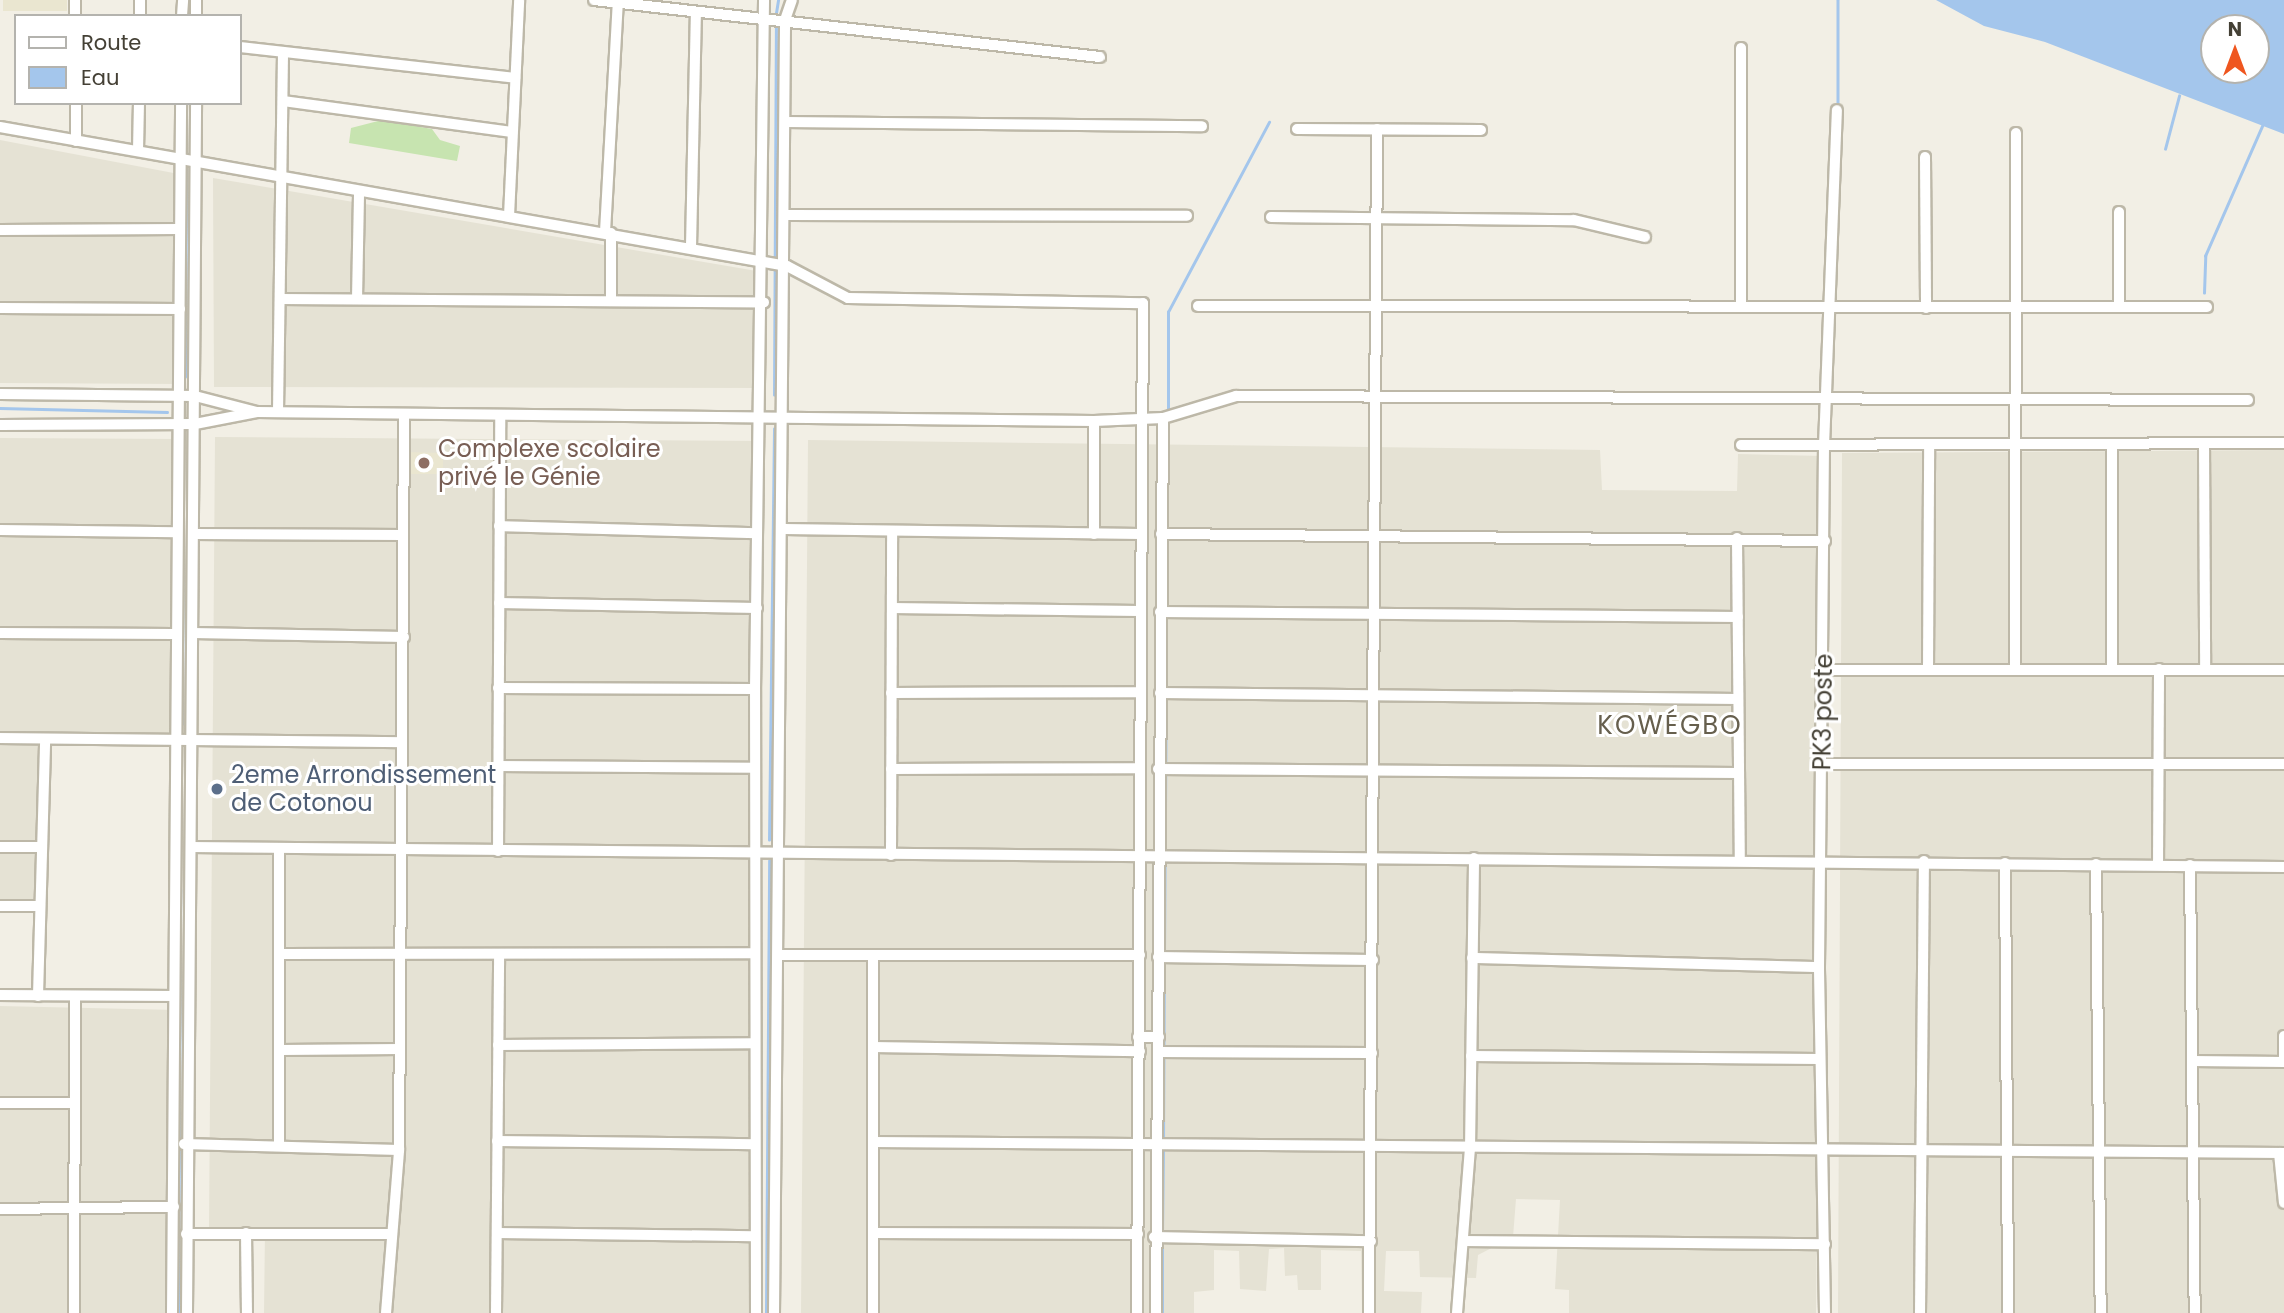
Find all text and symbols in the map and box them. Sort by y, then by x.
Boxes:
legend [14,14,242,105]
north arrow [2200,14,2270,84]
text: N [2228,16,2242,43]
text: Route [81,28,141,57]
text: Eau [81,63,119,92]
place label: Complexe scolaire privé le Génie [438,435,661,491]
marker: Complexe scolaire privé le Génie [416,455,432,471]
street label: PK3 poste [1808,653,1838,771]
district label: KOWÉGBO [1598,710,1742,742]
place label: 2eme Arrondissement de Cotonou [231,761,496,817]
marker: 2eme Arrondissement de Cotonou [209,781,225,797]

